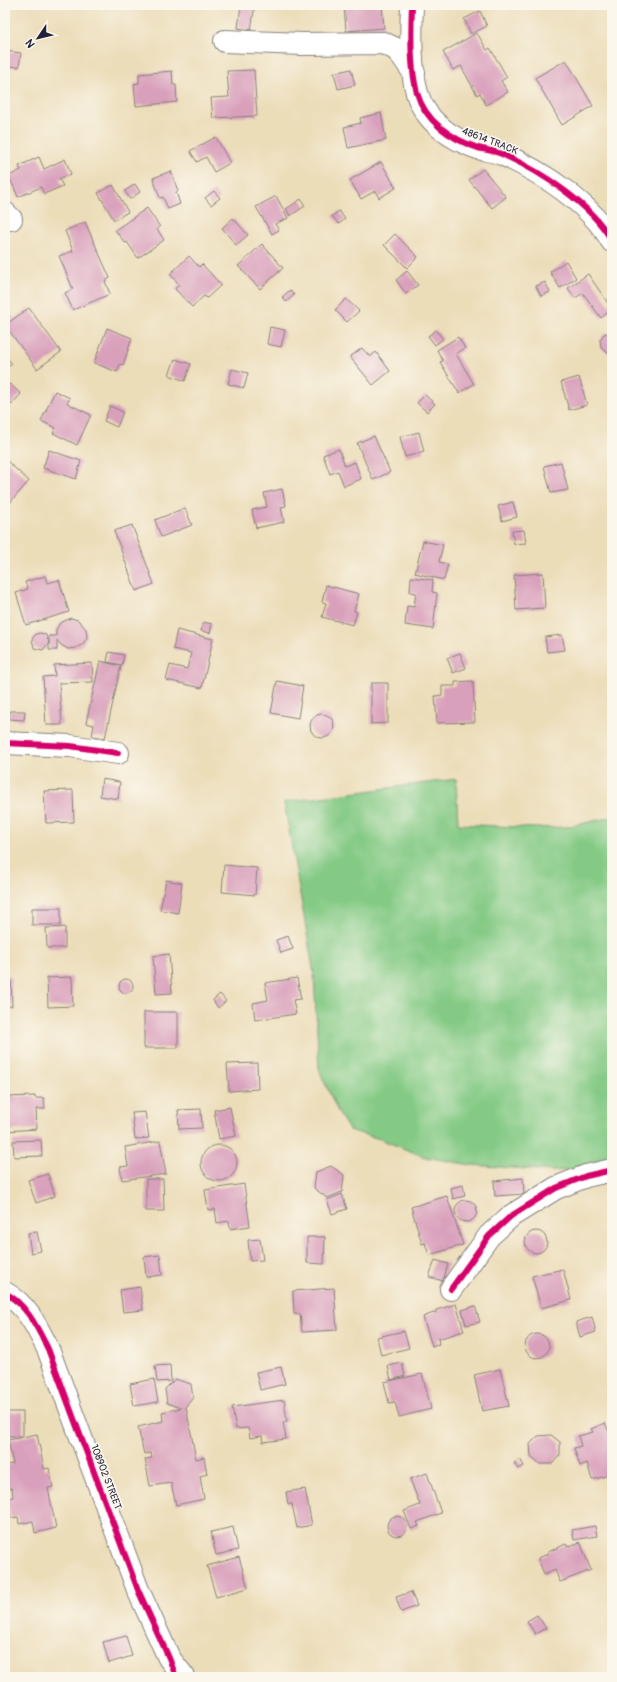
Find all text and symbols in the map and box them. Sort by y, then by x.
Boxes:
north arrow [18,18,58,58]
text: N [22,36,38,50]
street label: 48614 TRACK [461,125,519,157]
street label: 108902 STREET [88,1443,124,1512]

